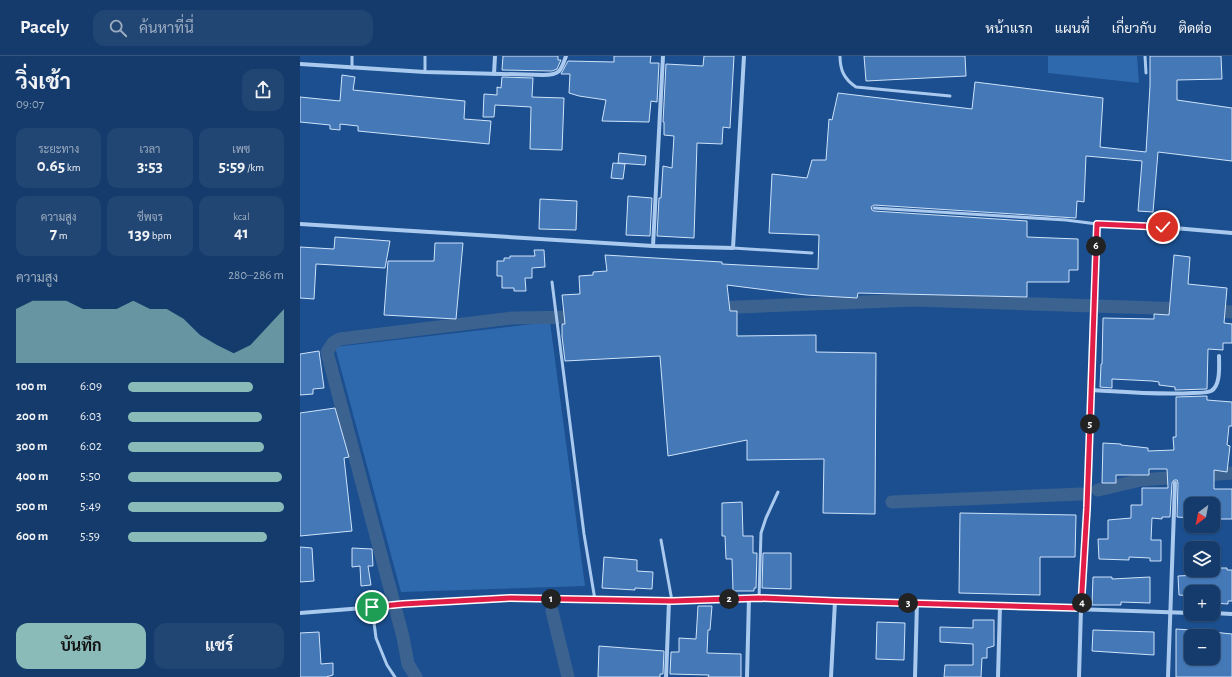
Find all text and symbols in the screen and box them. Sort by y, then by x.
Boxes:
search box [93,10,373,46]
icon: search [107,17,129,39]
text: Pacely [20,18,69,37]
text: ค้นหาที่นี่ [139,21,194,36]
text: หน้าแรก [985,22,1033,36]
text: แผนที่ [1055,22,1090,36]
text: เกี่ยวกับ [1112,22,1156,36]
text: ติดต่อ [1178,22,1212,36]
button: share [242,69,284,111]
text: วิ่งเช้า [16,71,71,93]
text: 09:07 [16,98,44,111]
text: ระยะทาง [38,144,79,155]
text: เวลา [140,144,160,155]
text: เพซ [232,144,250,155]
text: 0.65 [37,157,65,174]
text: 3:53 [137,157,163,174]
text: 5:59 [219,157,245,174]
text: km [65,162,81,173]
text: /km [245,162,264,173]
pin [1146,210,1180,244]
text: kcal [233,211,250,222]
text: ความสูง [41,212,77,223]
text: ชีพจร [137,212,163,223]
icon: check [1152,216,1174,238]
text: 41 [234,224,249,241]
text: 7 [50,225,57,242]
text: 139 [128,225,150,242]
text: m [57,230,68,241]
text: bpm [150,230,172,241]
pin: 6 [1086,236,1106,256]
text: 6 [1093,240,1099,251]
text: 280–286 m [228,269,284,282]
text: ความสูง [16,272,58,285]
text: 100 m [16,380,47,393]
text: 6:09 [80,380,102,393]
text: 200 m [16,410,48,423]
text: 6:03 [80,410,101,423]
pin: 5 [1080,414,1100,434]
text: 5 [1088,418,1092,429]
text: 300 m [16,440,48,453]
text: 6:02 [80,440,102,453]
text: 400 m [16,470,49,483]
text: 5:50 [80,470,101,483]
north arrow [1184,497,1220,533]
map controls [1184,497,1220,665]
text: 500 m [16,500,48,513]
text: 5:49 [80,500,101,513]
text: 600 m [16,530,48,543]
text: 5:59 [80,530,100,543]
button: layers [1184,541,1220,577]
button: + [1184,585,1220,621]
pin: 1 [541,589,561,609]
pin: 2 [719,589,739,609]
pin [355,590,389,624]
text: 1 [549,593,553,604]
text: 2 [726,593,732,604]
pin: 3 [898,593,918,613]
pin: 4 [1072,593,1092,613]
icon: arrive [361,596,383,618]
text: 3 [906,597,910,608]
text: 4 [1079,597,1085,608]
button: บันทึก [16,623,146,669]
button: แชร์ [154,623,284,669]
button: − [1184,629,1220,665]

